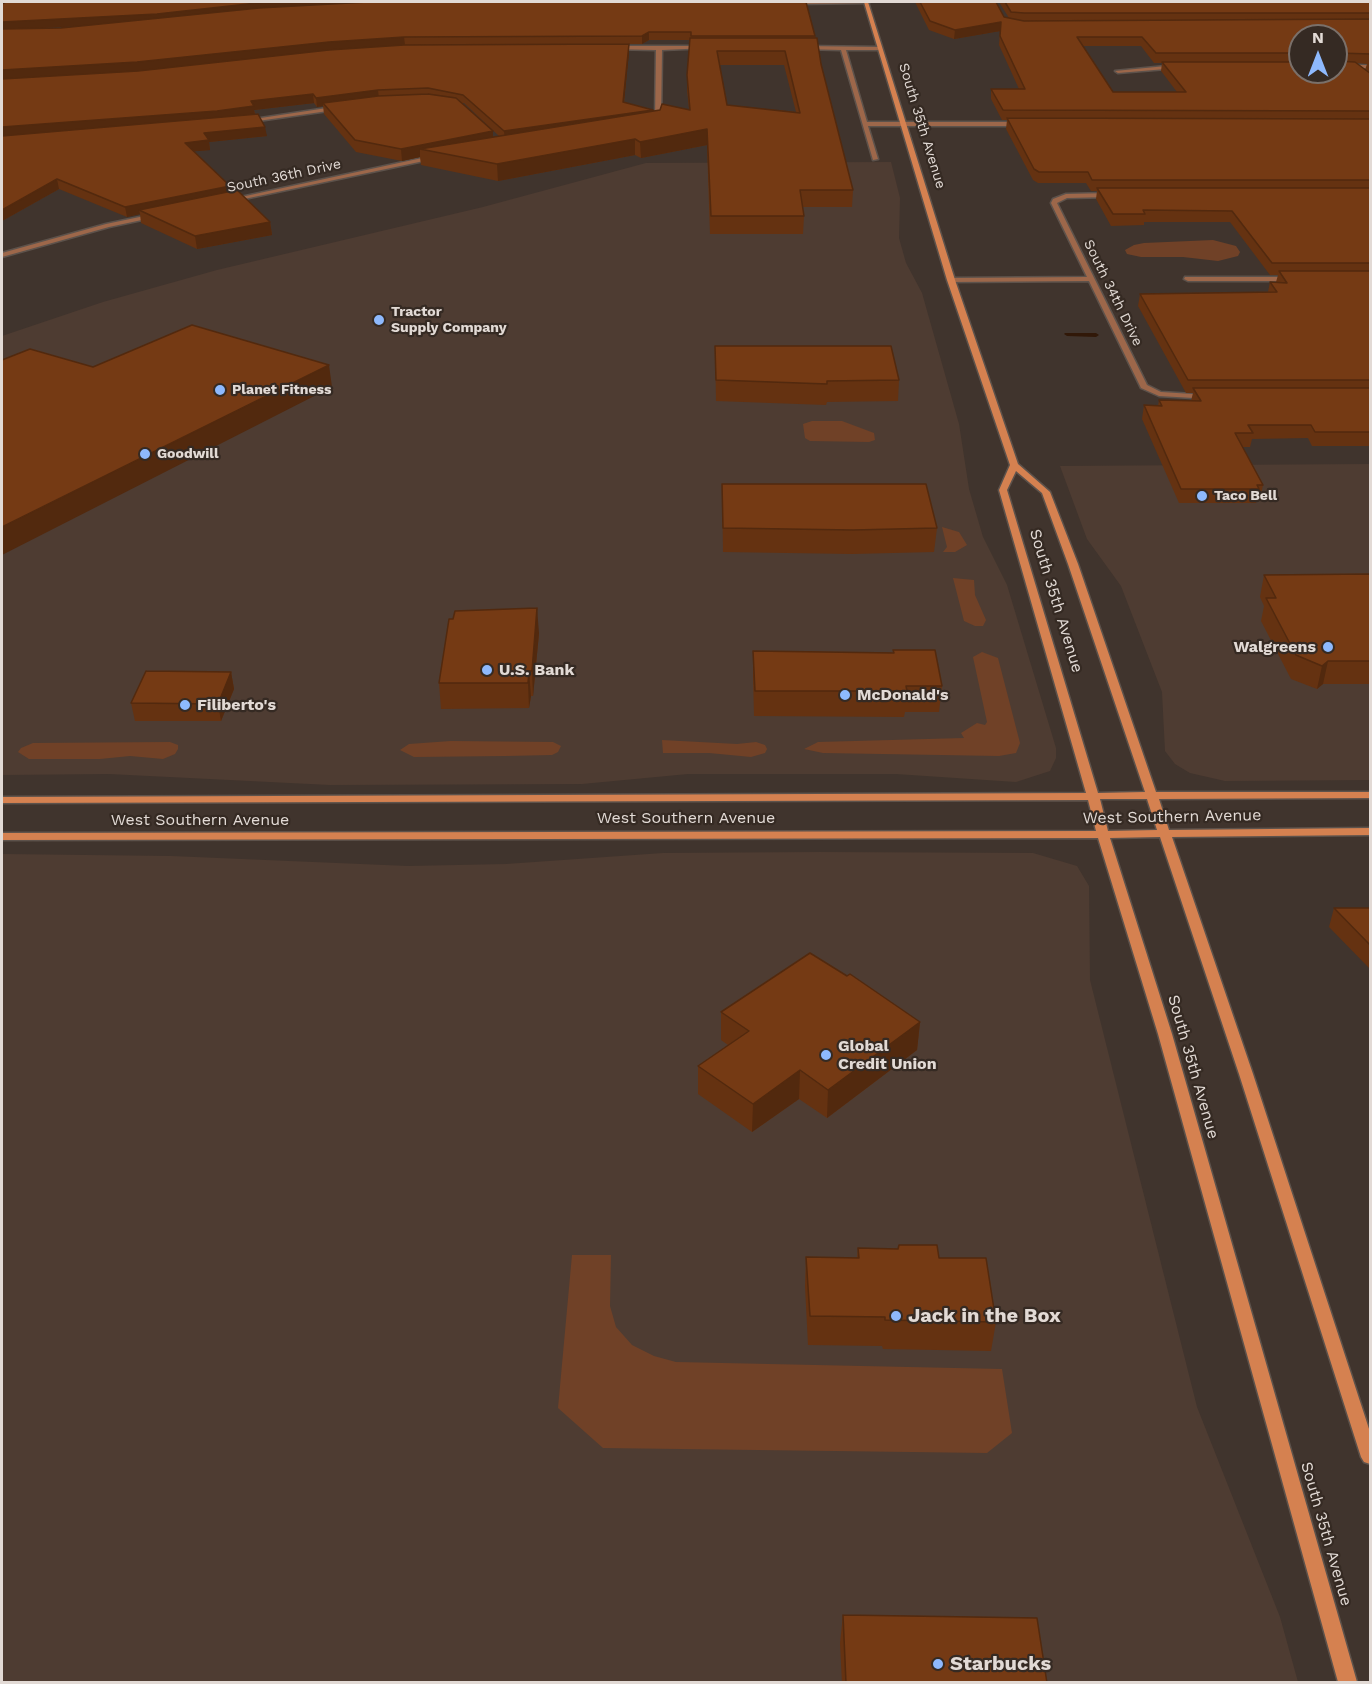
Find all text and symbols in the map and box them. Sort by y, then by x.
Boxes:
north arrow [1288,24,1348,84]
text: N [1312,28,1324,47]
street label: South 35th Avenue [895,61,949,191]
street label: South 36th Drive [225,156,343,196]
street label: South 34th Drive [1080,237,1146,349]
place label: Tractor Supply Company [391,304,507,336]
marker: Tractor Supply Company [372,313,386,327]
place label: Planet Fitness [232,382,331,398]
marker: Planet Fitness [213,383,227,397]
place label: Goodwill [157,446,219,462]
marker: Goodwill [138,447,152,461]
place label: Taco Bell [1214,488,1277,504]
marker: Taco Bell [1195,489,1209,503]
street label: South 35th Avenue [1025,527,1087,675]
place label: Walgreens [1233,637,1316,657]
marker: Walgreens [1321,640,1335,654]
place label: U.S. Bank [499,660,574,680]
marker: U.S. Bank [480,663,494,677]
place label: McDonald's [857,685,949,705]
marker: McDonald's [838,688,852,702]
place label: Filiberto's [197,695,276,715]
marker: Filiberto's [178,698,192,712]
street label: West Southern Avenue [1082,806,1262,828]
street label: West Southern Avenue [597,808,775,828]
street label: West Southern Avenue [111,810,289,830]
street label: South 35th Avenue [1163,993,1223,1141]
place label: Global Credit Union [838,1036,937,1074]
marker: Global Credit Union [819,1048,833,1062]
place label: Jack in the Box [908,1304,1061,1328]
marker: Jack in the Box [889,1309,903,1323]
street label: South 35th Avenue [1296,1460,1356,1608]
place label: Starbucks [950,1652,1051,1676]
marker: Starbucks [931,1657,945,1671]

